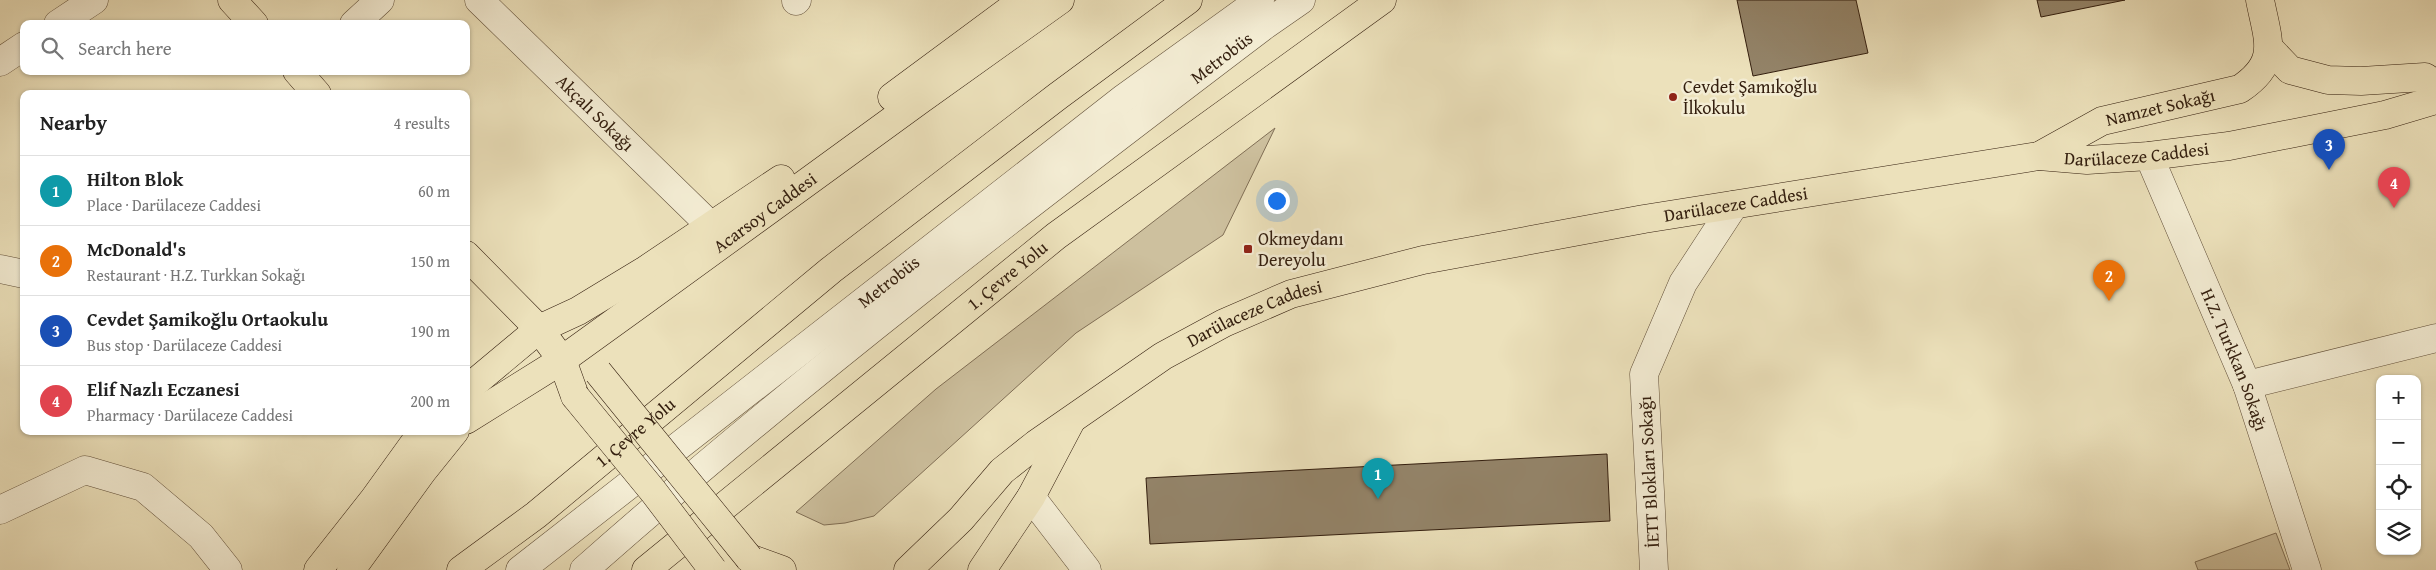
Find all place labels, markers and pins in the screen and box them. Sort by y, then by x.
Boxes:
place label: Cevdet Şamıkoğlu İlkokulu [1683,73,1818,121]
marker: Cevdet Şamıkoğlu İlkokulu [1667,91,1679,103]
pin: 3 [2313,129,2345,170]
pin: 4 [2378,167,2410,208]
place label: Okmeydanı Dereyolu [1258,225,1343,273]
marker: Okmeydanı Dereyolu [1242,243,1254,255]
pin: 2 [2093,260,2125,301]
pin: 1 [1362,458,1394,499]

